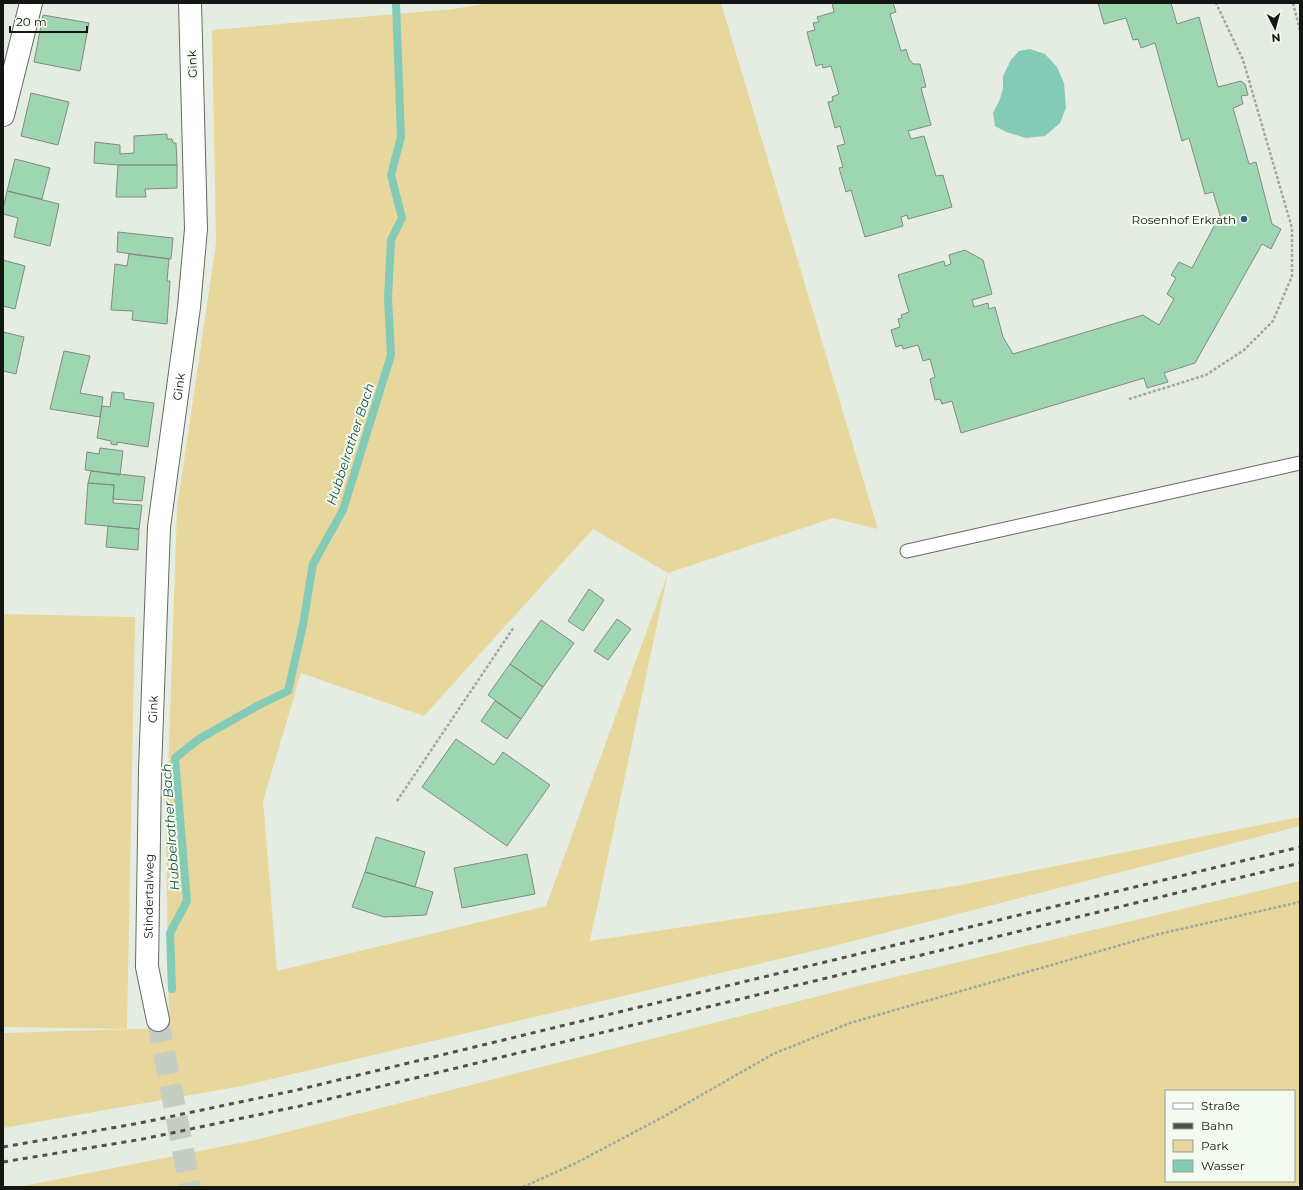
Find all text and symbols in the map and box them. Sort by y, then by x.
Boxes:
scale bar [10,8,87,34]
north arrow [1255,8,1295,48]
text: 20 m [16,14,47,29]
text: N [1271,31,1281,45]
street label: Gink [184,49,200,78]
place label: Rosenhof Erkrath [1132,212,1236,227]
marker: Rosenhof Erkrath [1239,214,1249,224]
street label: Gink [169,371,188,401]
water label: Hubbelrather Bach [323,381,377,507]
street label: Gink [144,694,160,723]
water label: Hubbelrather Bach [158,763,182,891]
street label: Stindertalweg [140,854,156,939]
legend [1165,1090,1295,1182]
text: Straße [1201,1098,1240,1113]
text: Bahn [1201,1118,1233,1133]
text: Park [1201,1138,1229,1153]
text: Wasser [1201,1158,1245,1173]

